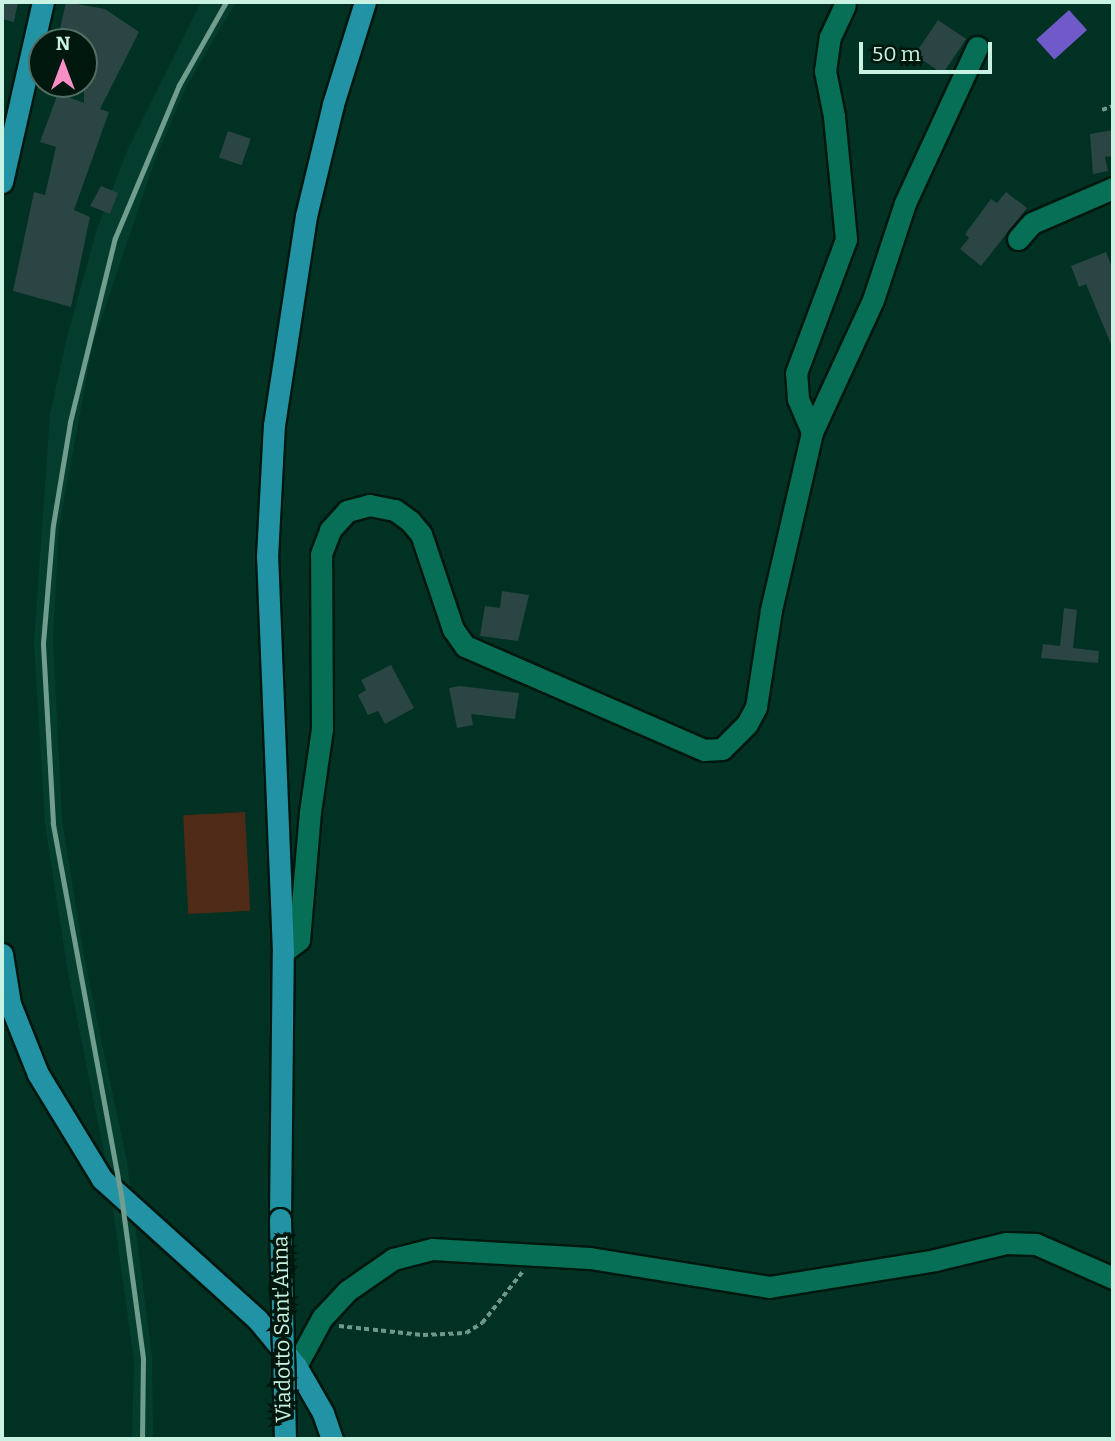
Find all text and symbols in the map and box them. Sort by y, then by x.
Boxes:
north arrow [28,28,98,98]
scale bar [863,28,996,72]
text: N [56,32,70,55]
text: 50 m [872,41,921,67]
street label: Viadotto Sant'Anna [268,1235,296,1423]

